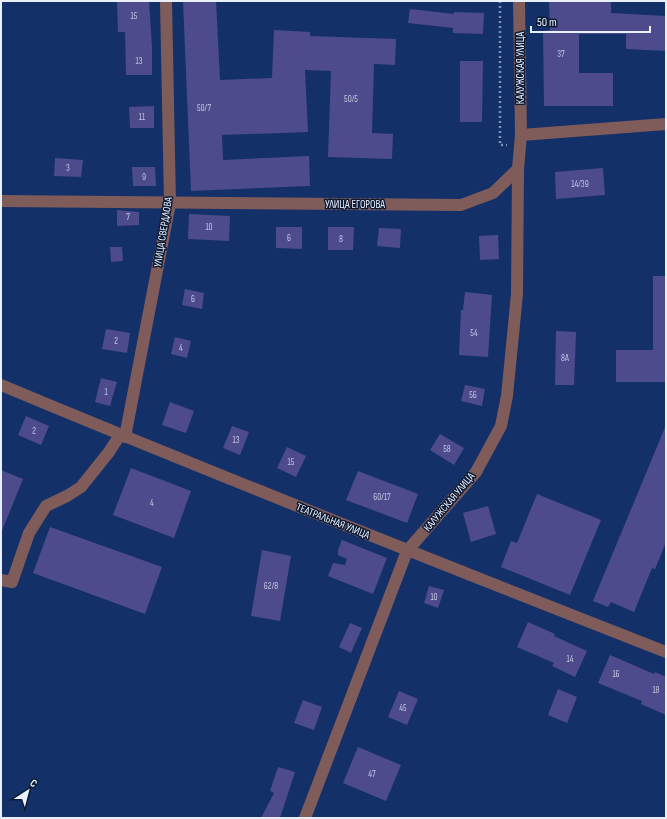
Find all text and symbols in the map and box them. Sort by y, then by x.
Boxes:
scale bar [531,8,650,34]
house number: 15 [131,11,138,22]
text: 50 m [537,15,557,30]
street label: КАЛУЖСКАЯ УЛИЦА [514,31,527,104]
house number: 37 [557,49,565,60]
house number: 13 [136,56,143,67]
house number: 50/5 [344,94,358,105]
house number: 50/7 [197,103,212,114]
house number: 11 [139,112,146,123]
house number: 3 [66,163,70,174]
house number: 9 [142,172,146,183]
house number: 14/39 [571,179,589,190]
street label: УЛИЦА СВЕРДЛОВА [151,196,175,268]
street label: УЛИЦА ЕГОРОВА [325,198,385,211]
house number: 7 [126,212,130,223]
house number: 10 [205,222,213,233]
house number: 6 [287,233,291,244]
house number: 8 [339,234,343,245]
house number: 6 [191,294,195,305]
house number: 54 [470,328,478,339]
house number: 2 [114,336,118,347]
house number: 4 [179,343,183,354]
house number: 8А [561,353,569,364]
house number: 1 [104,387,108,398]
house number: 56 [469,390,477,401]
house number: 2 [32,426,36,437]
house number: 13 [233,435,240,446]
house number: 58 [443,444,451,455]
house number: 15 [288,457,295,468]
street label: КАЛУЖСКАЯ УЛИЦА [421,470,477,534]
house number: 60/17 [373,492,391,503]
house number: 4 [150,498,154,509]
street label: ТЕАТРАЛЬНАЯ УЛИЦА [294,500,372,542]
house number: 62/8 [264,581,278,592]
house number: 10 [430,592,438,603]
house number: 14 [567,654,574,665]
house number: 16 [612,669,620,680]
house number: 18 [652,685,660,696]
house number: 45 [399,703,407,714]
house number: 47 [368,769,376,780]
north arrow [8,771,48,811]
text: С [27,776,40,790]

